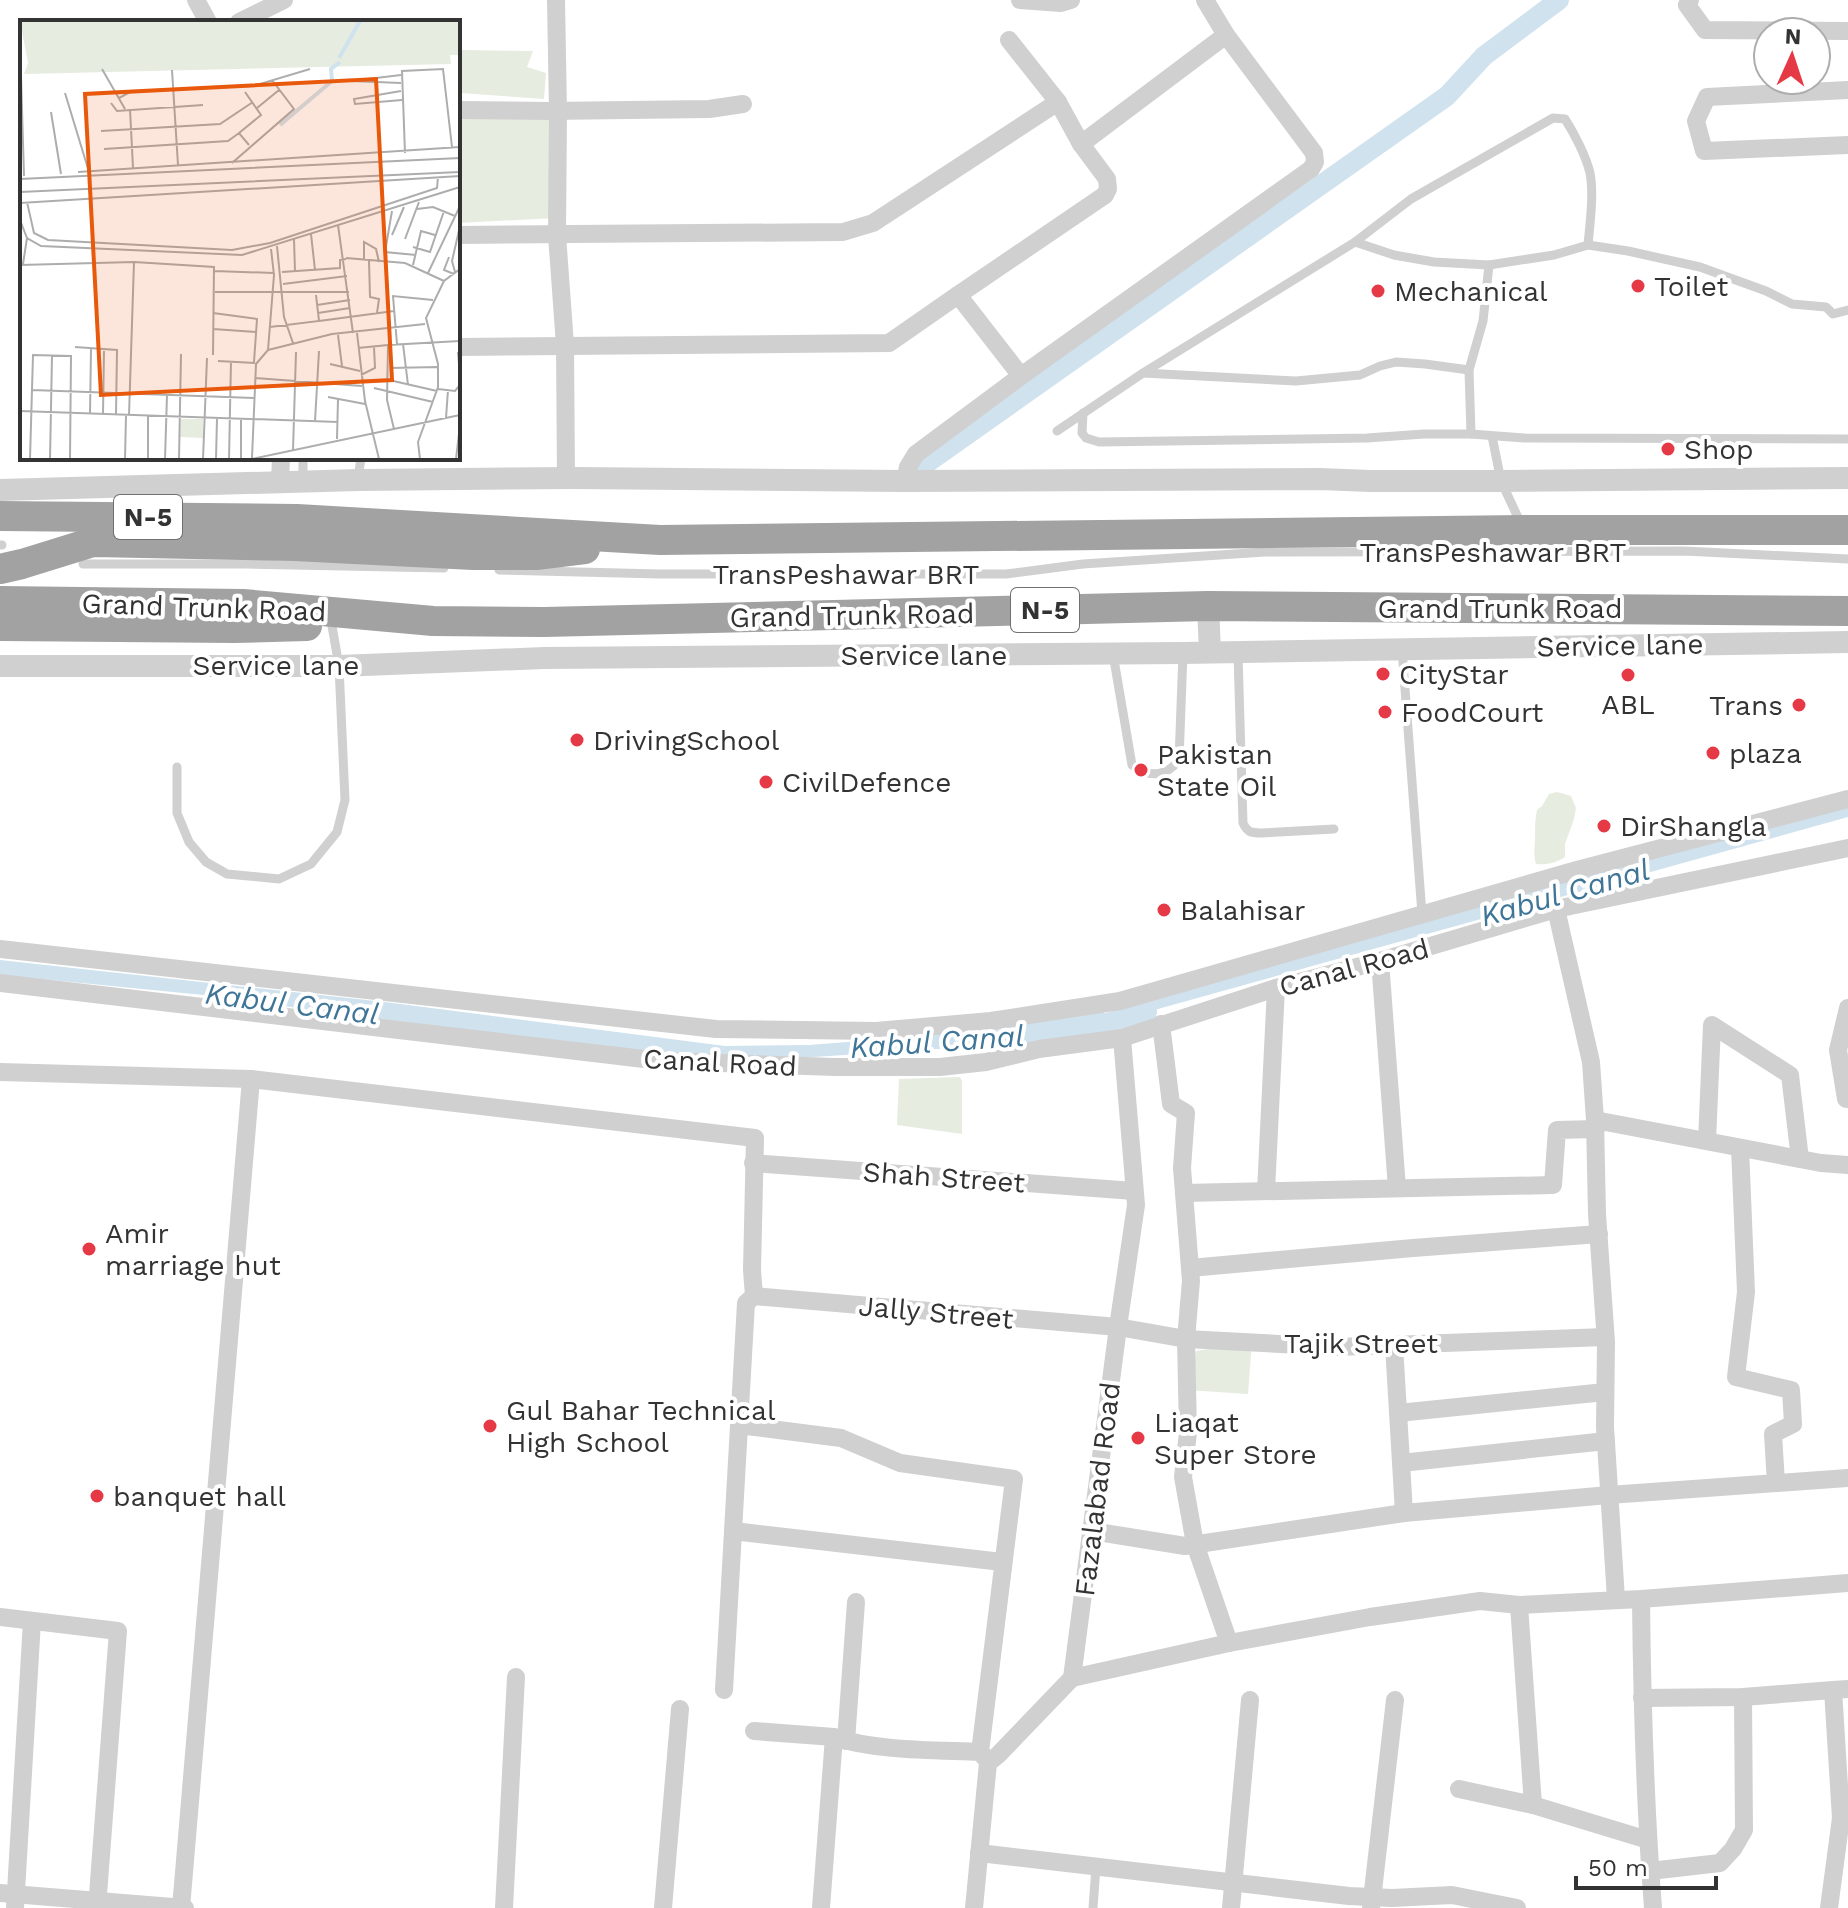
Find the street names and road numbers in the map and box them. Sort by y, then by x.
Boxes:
road number: N-5 [114,495,182,539]
street label: TransPeshawar BRT [1360,536,1627,569]
street label: TransPeshawar BRT [713,558,980,591]
street label: Grand Trunk Road [81,587,327,628]
road number: N-5 [1011,588,1079,632]
street label: Grand Trunk Road [1377,592,1623,625]
street label: Grand Trunk Road [729,597,975,634]
street label: Service lane [1536,628,1704,663]
street label: Service lane [841,639,1007,672]
street label: Service lane [193,649,359,682]
street label: Canal Road [1276,932,1433,1003]
street label: Canal Road [642,1042,798,1083]
street label: Shah Street [862,1155,1026,1200]
street label: Jally Street [857,1289,1015,1336]
street label: Tajik Street [1284,1327,1438,1360]
street label: Fazalabad Road [1068,1380,1127,1598]

